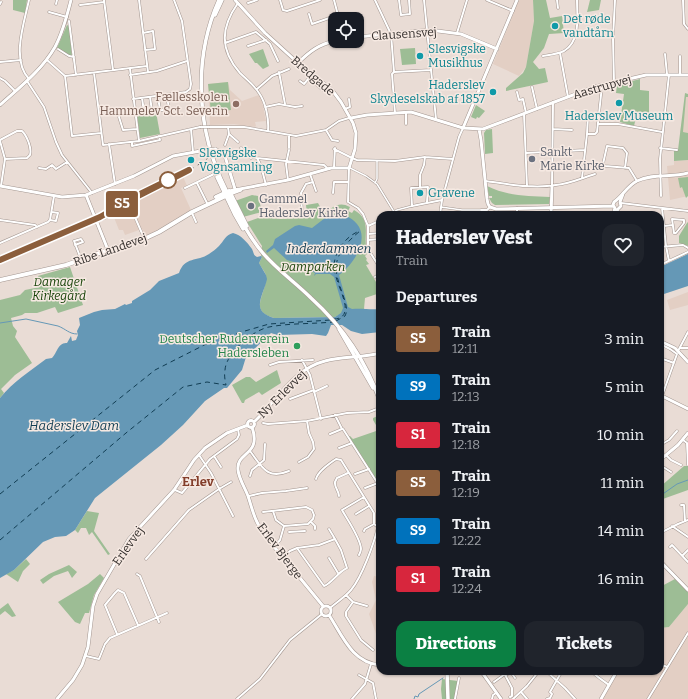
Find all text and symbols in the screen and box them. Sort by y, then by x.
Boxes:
map controls [328,12,364,48]
button: locate [328,12,364,48]
place label: Det røde vandtårn [562,12,614,40]
marker: Det røde vandtårn [550,21,560,31]
street label: Clausensvej [371,25,437,43]
place label: Slesvigske Musikhus [428,42,486,70]
marker: Slesvigske Musikhus [415,51,425,61]
street label: Bredgade [288,53,338,99]
street label: Aastrupvej [571,72,633,102]
place label: Haderslev Skydeselskab af 1857 [370,78,486,106]
marker: Haderslev Skydeselskab af 1857 [488,87,498,97]
place label: Fællesskolen Hammelev Sct. Severin [99,90,228,118]
marker: Haderslev Museum [614,98,624,108]
marker: Fællesskolen Hammelev Sct. Severin [231,99,241,109]
place label: Haderslev Museum [565,109,674,123]
place label: Sankt Marie Kirke [540,145,605,173]
place label: Slesvigske Vognsamling [199,146,273,174]
marker: Sankt Marie Kirke [527,154,537,164]
marker: Slesvigske Vognsamling [186,155,196,165]
unlabelled marker [159,171,177,189]
place label: Gravene [428,186,475,200]
marker: Gravene [415,188,425,198]
line badge: S5 [104,191,140,217]
place label: Gammel Haderslev Kirke [259,192,348,220]
text: S5 [114,195,130,212]
marker: Gammel Haderslev Kirke [246,201,256,211]
button: heart [602,224,644,266]
text: Haderslev Vest [396,226,532,249]
street label: Ribe Landevej [71,231,149,269]
water label: Inderdammen [287,241,372,256]
text: Train [396,253,428,268]
park label: Damparken [281,260,345,274]
park label: Damager Kirkegård [32,275,86,303]
text: Departures [396,288,477,306]
text: Train [452,323,490,341]
text: S5 [410,330,426,347]
text: 3 min [604,330,644,348]
place label: Deutscher Ruderverein Hadersleben [159,332,289,360]
marker: Deutscher Ruderverein Hadersleben [292,341,302,351]
text: 12:11 [452,341,478,356]
street label: Ny Erlevvej [255,367,309,421]
text: Train [452,371,490,389]
text: S9 [410,378,426,395]
text: 5 min [605,378,644,396]
text: 12:13 [452,389,480,404]
water label: Haderslev Dam [29,418,119,433]
text: Train [452,419,490,437]
text: S1 [411,426,425,443]
text: 10 min [597,426,644,444]
text: 12:18 [452,437,480,452]
text: Train [452,467,490,485]
district label: Erlev [182,474,215,489]
text: S5 [410,474,426,491]
text: 11 min [601,474,644,492]
text: 12:19 [452,485,480,500]
text: Train [452,515,490,533]
street label: Erlev Bjerge [254,520,306,582]
text: S9 [410,522,426,539]
text: 14 min [598,522,644,540]
street label: Erlevvej [110,524,146,568]
text: 12:22 [452,533,481,548]
text: Train [452,563,490,581]
text: S1 [411,570,425,587]
text: 16 min [598,570,644,588]
text: 12:24 [452,581,482,596]
button: Directions [396,621,516,667]
button: Tickets [524,621,644,667]

